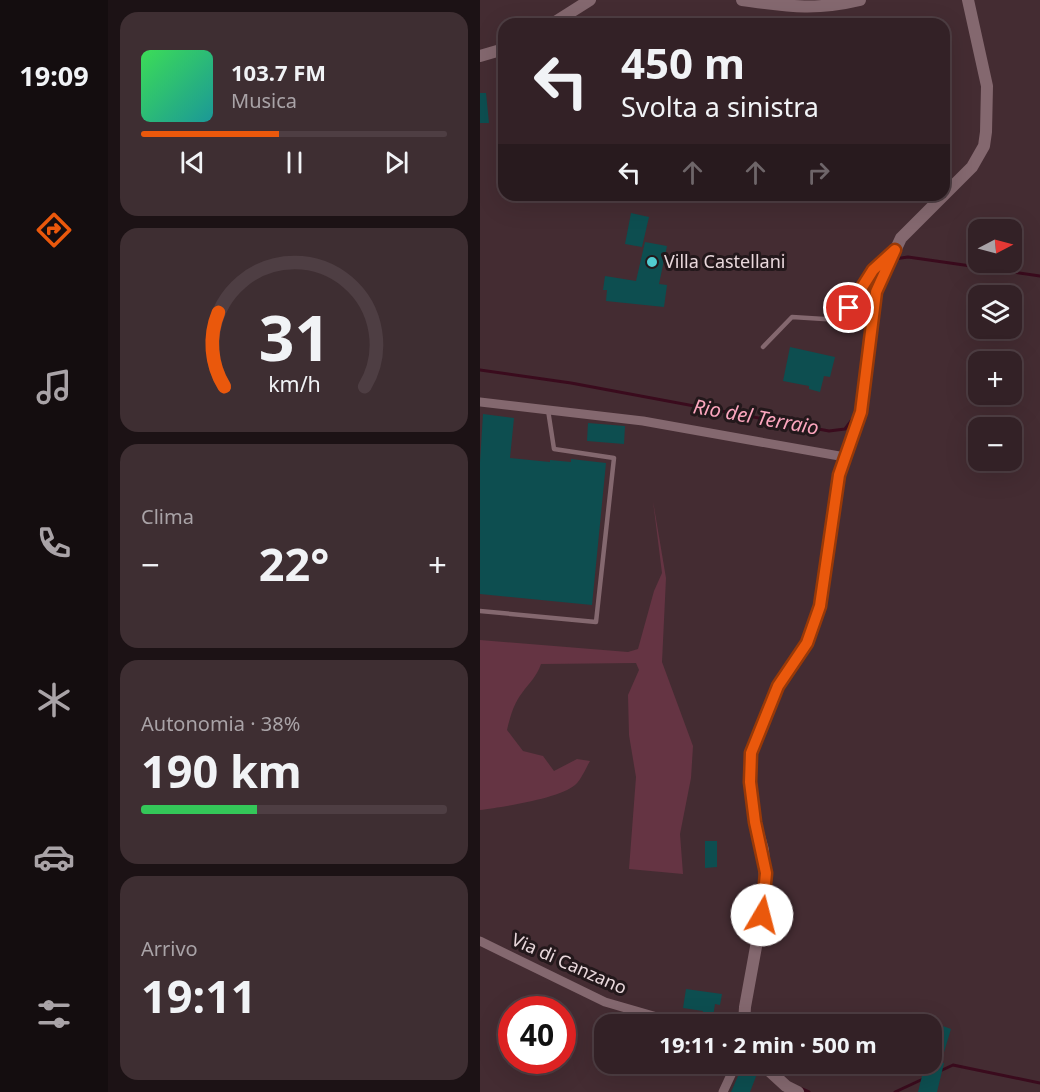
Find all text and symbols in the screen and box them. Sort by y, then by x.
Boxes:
text: 450 m [621,34,745,91]
icon: left [522,42,600,120]
text: 19:09 [19,57,89,94]
text: 103.7 FM [231,57,326,87]
text: Musica [231,87,297,114]
text: Svolta a sinistra [621,88,819,125]
icon: previous [176,146,209,179]
icon: pause [278,146,311,179]
icon: next [380,146,413,179]
icon: left [613,156,646,189]
icon: ahead [676,156,709,189]
icon: ahead [739,156,772,189]
icon: right [802,156,835,189]
icon: directions [33,209,75,251]
north arrow [968,219,1022,273]
map controls [968,219,1022,471]
place label: Villa Castellani [664,249,785,273]
marker: Villa Castellani [645,255,659,269]
pin [823,282,874,333]
button: layers [968,285,1022,339]
icon: arrive [832,291,865,324]
text: 31 [258,294,330,379]
button: + [968,351,1022,405]
icon: music [33,366,75,408]
text: km/h [268,369,320,398]
water label: Rio del Terraio [691,392,821,441]
button: − [968,417,1022,471]
text: Clima [141,503,194,530]
icon: phone [33,522,75,564]
text: 22° [259,533,329,594]
text: − [141,542,160,587]
text: + [428,542,447,587]
icon: climate [33,679,75,721]
text: Autonomia · 38% [141,710,300,737]
text: 190 km [141,740,302,801]
icon: car [33,836,75,878]
position arrow [730,883,794,947]
street label: Via di Canzano [508,927,631,999]
text: Arrivo [141,935,198,962]
text: 19:11 [141,965,257,1026]
icon: filters [33,993,75,1035]
speed limit sign: 40 [498,996,576,1074]
text: 19:11 · 2 min · 500 m [659,1029,877,1059]

